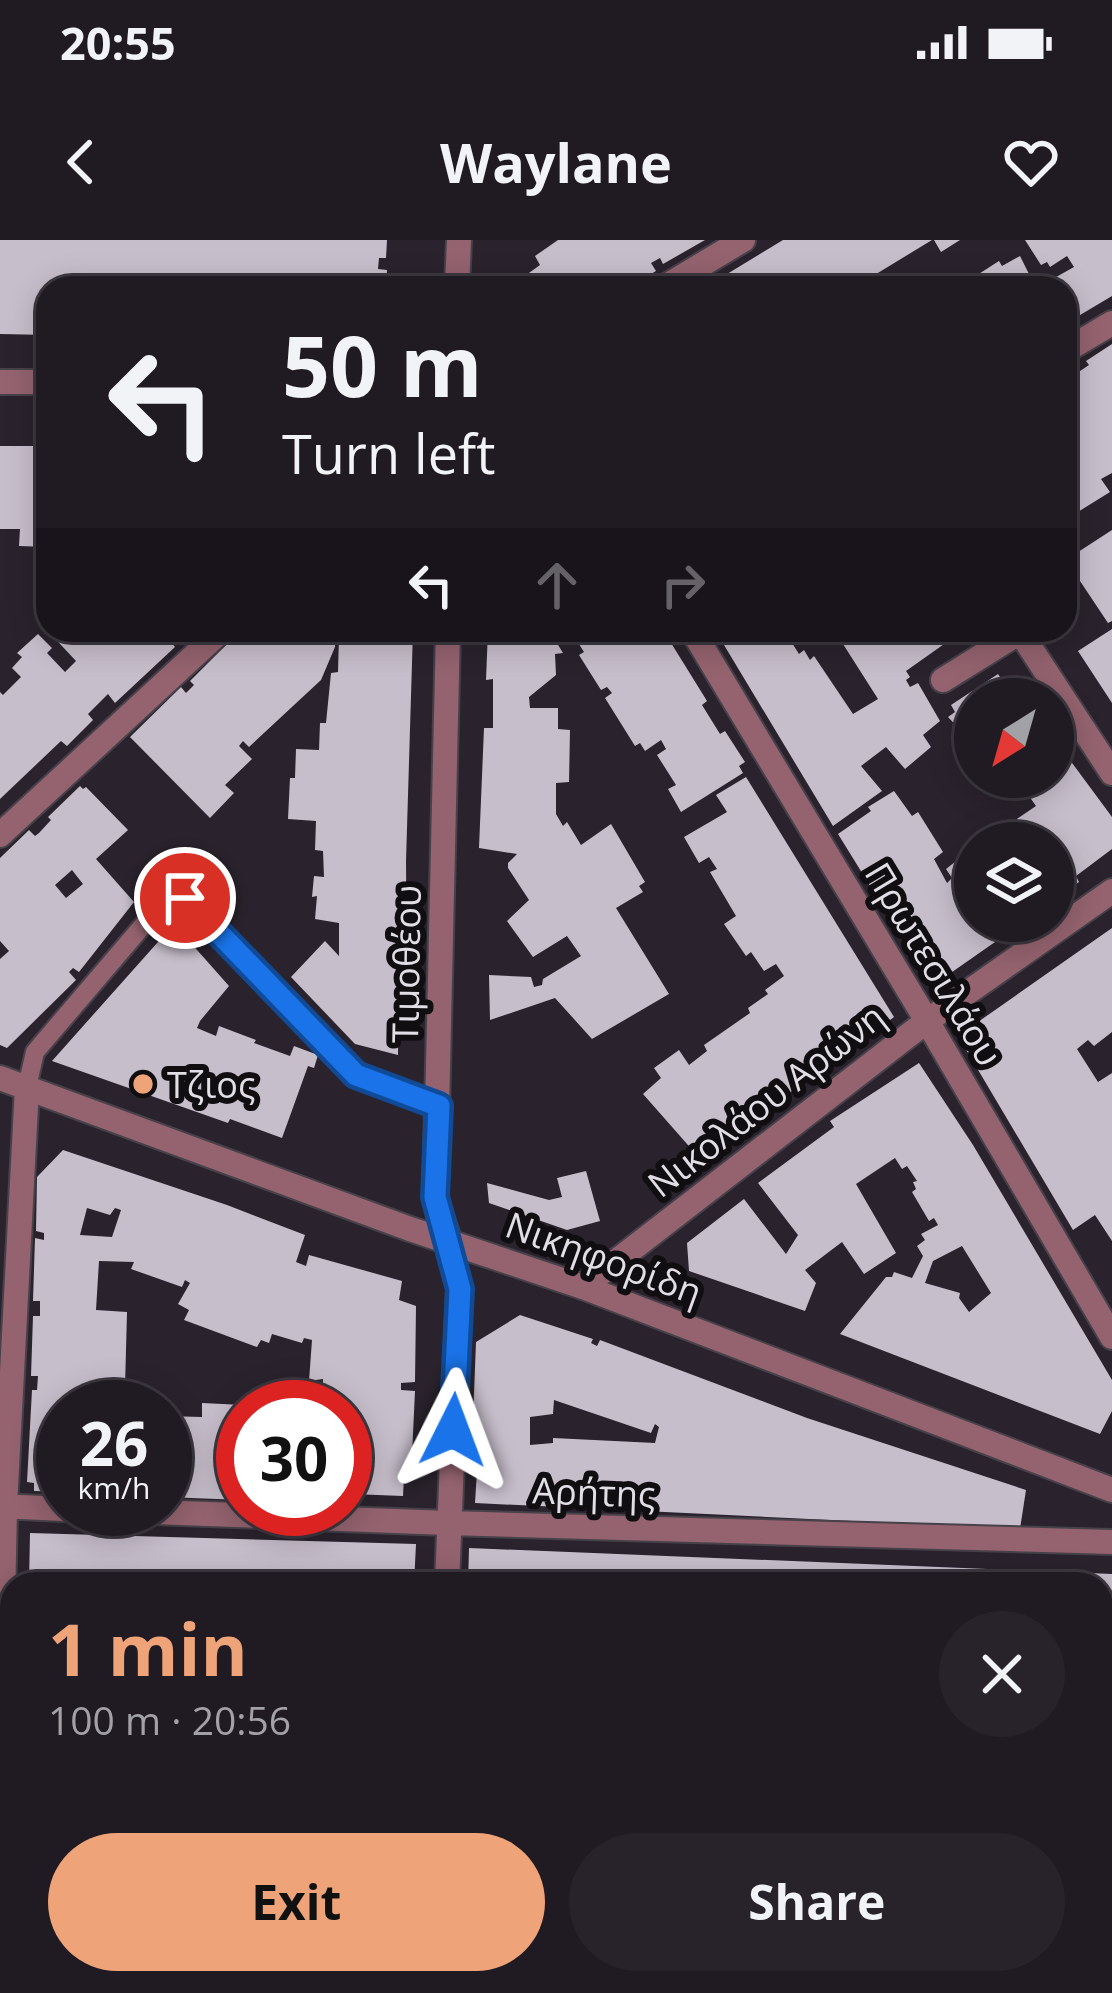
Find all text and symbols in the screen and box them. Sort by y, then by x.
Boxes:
text: 20:55 [60,12,176,73]
text: Waylane [440,125,672,199]
icon: back [48,129,114,195]
icon: heart [998,129,1064,195]
text: 50 m [282,307,482,422]
icon: left [84,324,240,480]
text: Turn left [282,416,495,490]
icon: left [398,552,464,618]
icon: ahead [524,552,590,618]
icon: right [650,552,716,618]
north arrow [954,678,1074,798]
map controls [954,678,1074,942]
button: layers [954,822,1074,942]
pin [134,847,236,949]
street label: Πρωτεσιλάου [854,853,1014,1075]
icon: arrive [152,865,218,931]
street label: Τιμοθέου [380,885,432,1043]
street label: Νικολάου Αρώνη [637,992,895,1208]
place label: Τζιος [167,1060,255,1109]
marker: Τζιος [130,1071,156,1097]
street label: Νικηφορίδη [499,1200,709,1316]
position arrow [390,1367,516,1493]
speed limit sign: 30 [216,1380,372,1536]
text: 26 [80,1402,148,1484]
street label: Αρήτης [532,1465,656,1519]
text: km/h [78,1467,150,1508]
text: 1 min [48,1599,248,1697]
button: close [939,1611,1065,1737]
text: 100 m · 20:56 [48,1693,291,1746]
button: Exit [48,1833,545,1971]
button: Share [569,1833,1065,1971]

